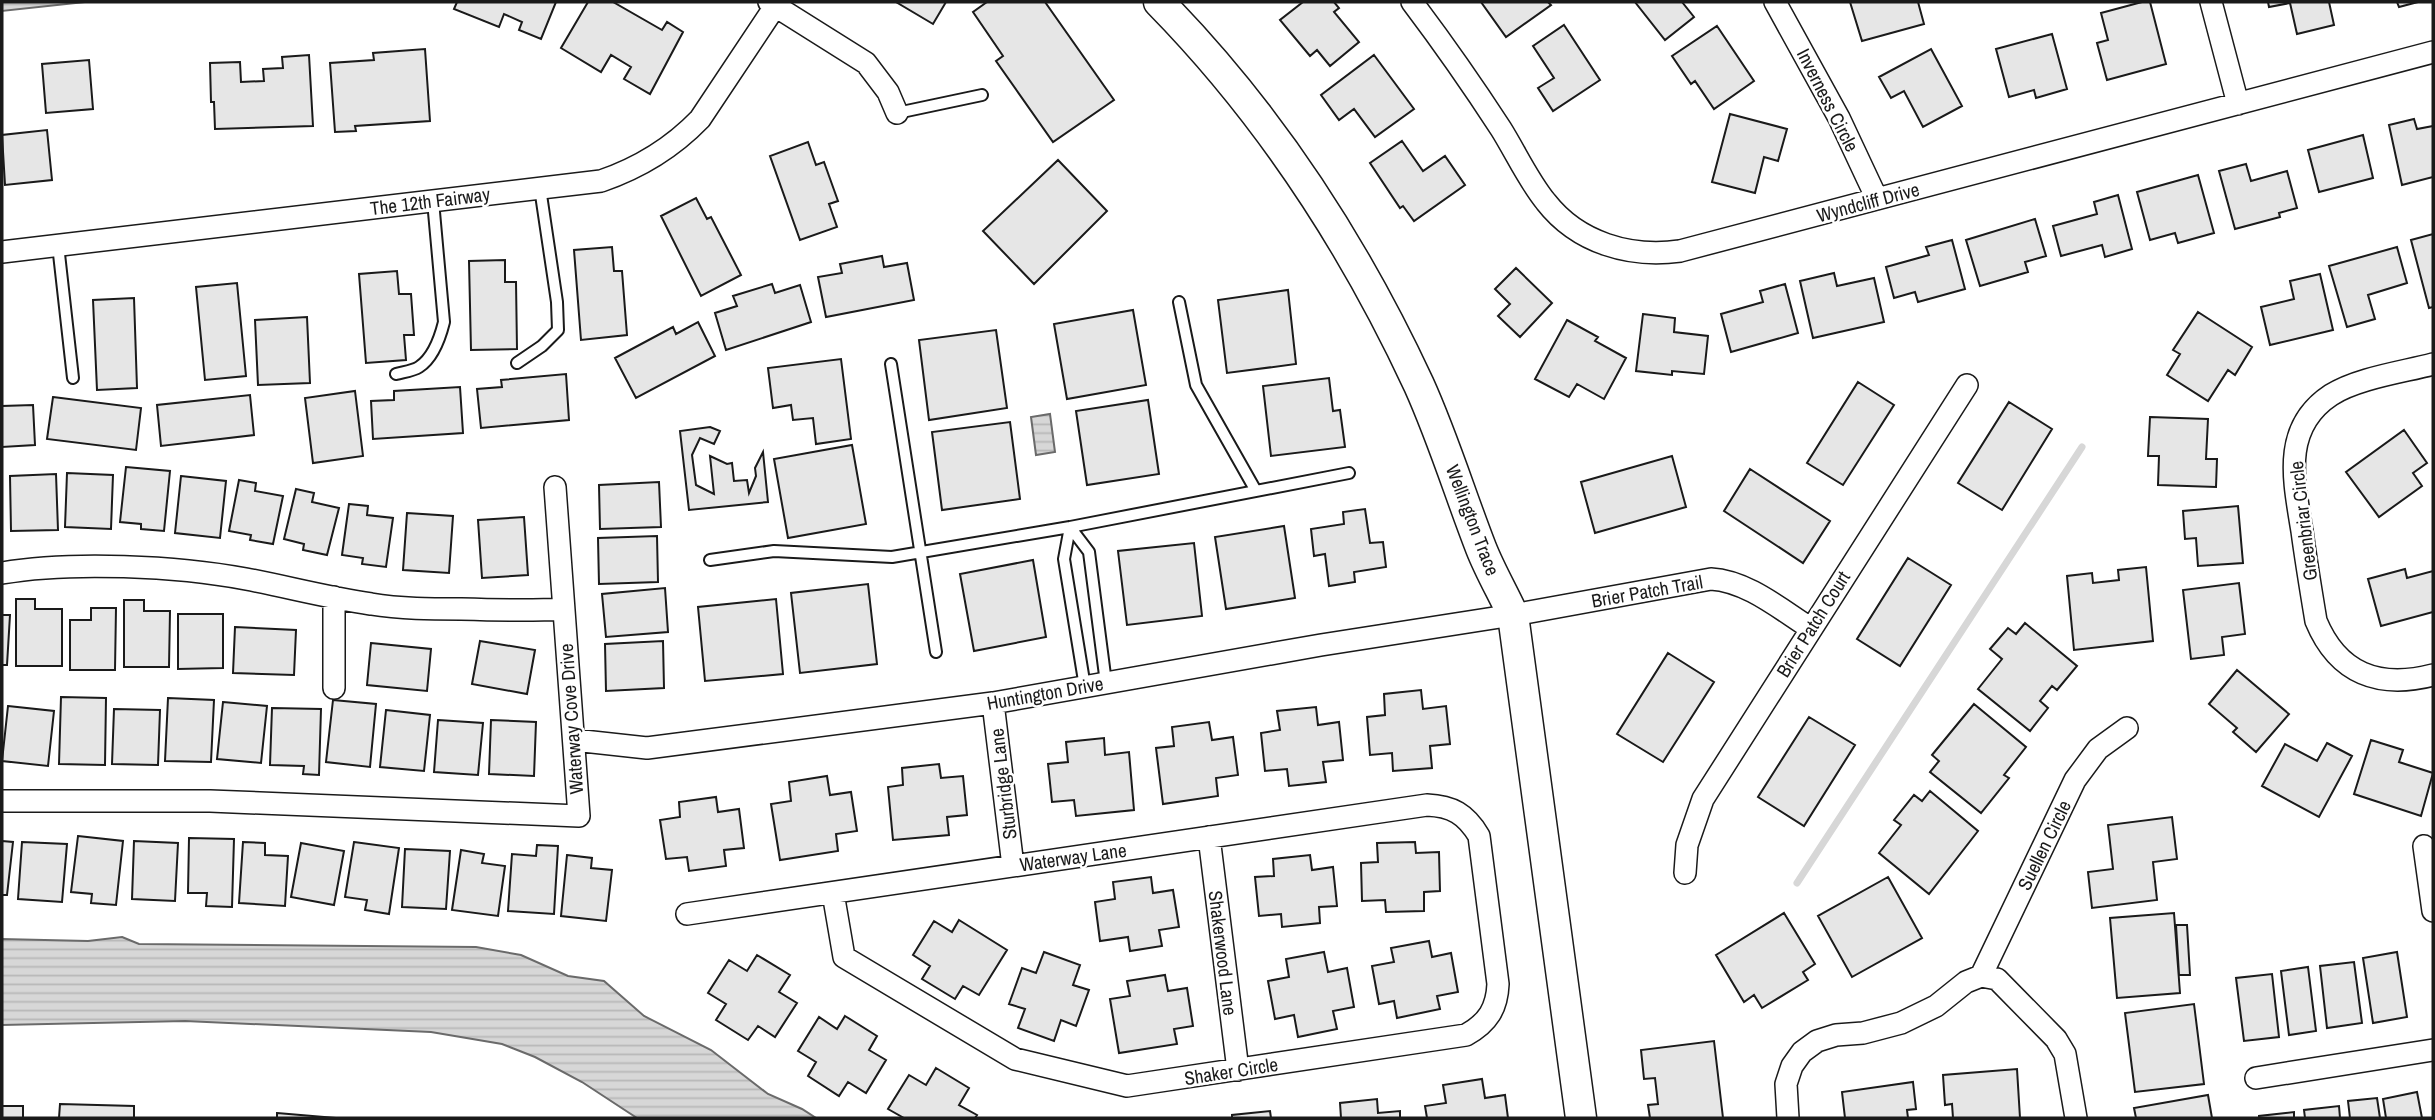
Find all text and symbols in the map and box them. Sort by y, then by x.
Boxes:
street label: Inverness Circle [1791,44,1865,156]
street label: Wyndcliff Drive [1814,176,1922,228]
street label: The 12th Fairway [369,181,492,221]
street label: Greenbriar Circle [2283,460,2323,582]
street label: Wellington Trace [1440,461,1506,579]
street label: Brier Patch Court [1770,566,1856,682]
street label: Brier Patch Trail [1589,568,1705,614]
street label: Waterway Cove Drive [553,643,589,795]
street label: Huntington Drive [985,670,1105,716]
street label: Sturbridge Lane [983,727,1023,841]
street label: Suellen Circle [2011,796,2077,894]
street label: Waterway Lane [1018,837,1128,877]
street label: Shakerwood Lane [1202,889,1244,1017]
street label: Shaker Circle [1182,1051,1280,1091]

